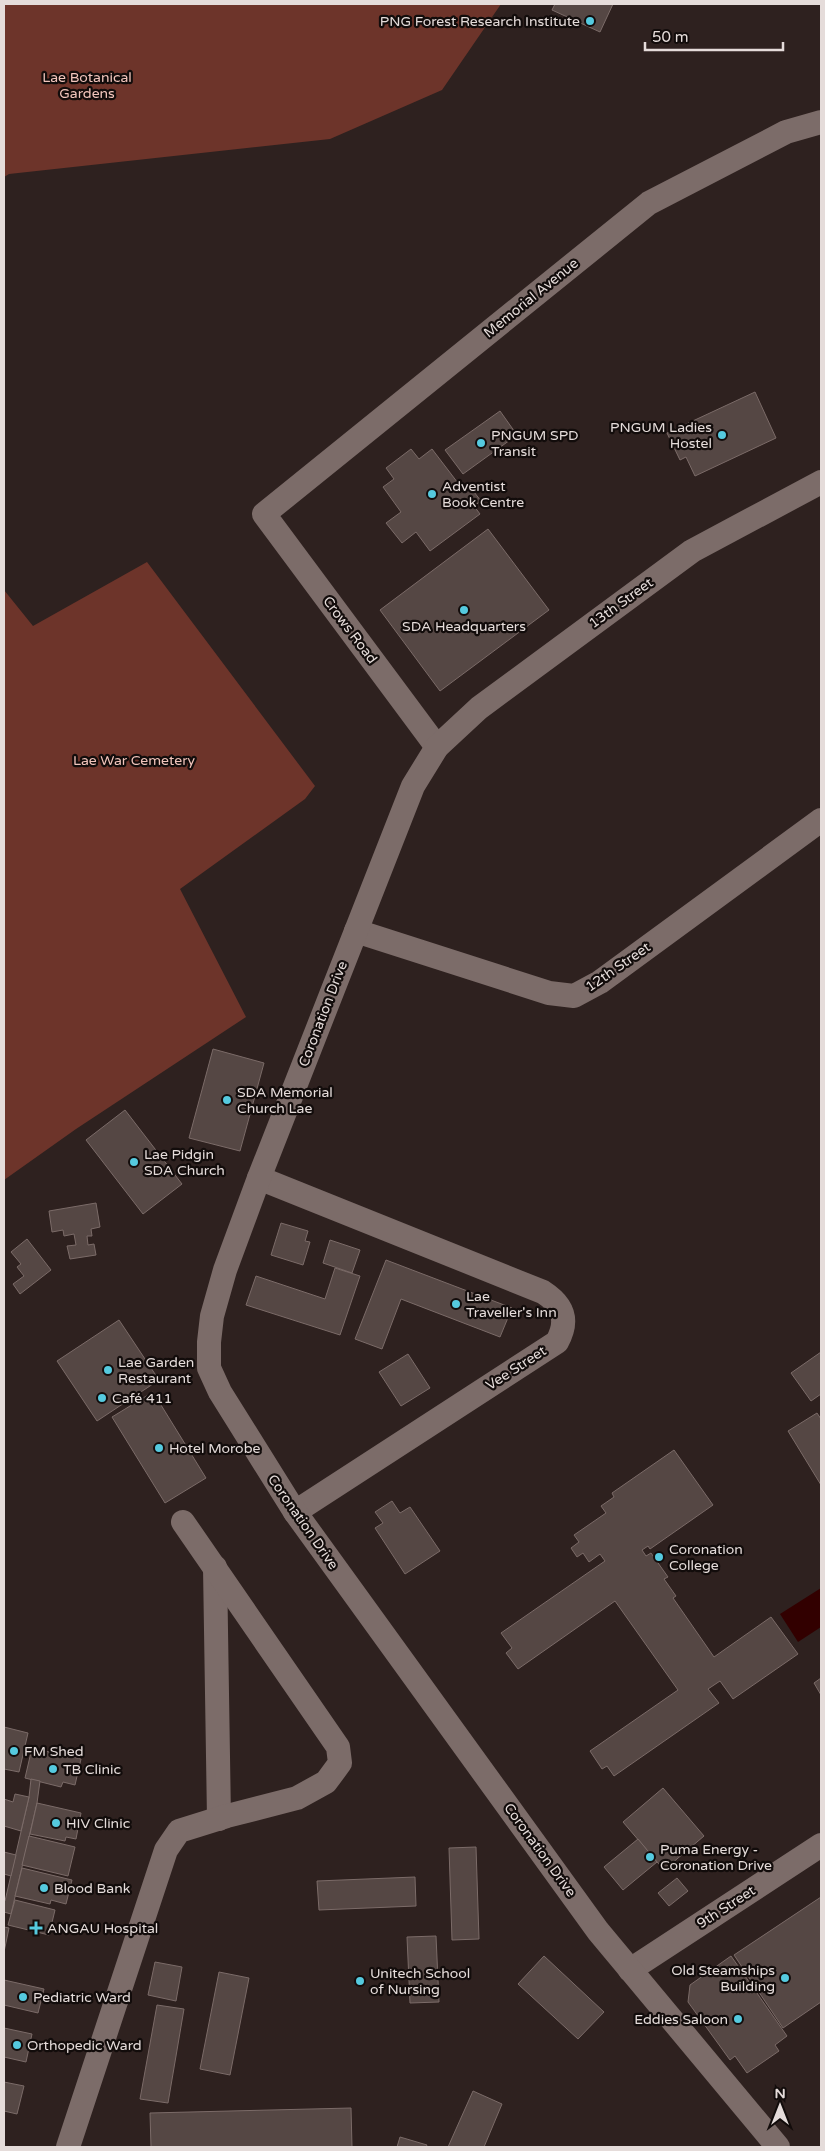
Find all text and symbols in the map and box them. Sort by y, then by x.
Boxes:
place label: PNG Forest Research Institute [380,13,580,30]
marker: PNG Forest Research Institute [584,15,596,27]
scale bar [645,20,782,52]
text: 50 m [652,28,689,46]
park label: Lae Botanical Gardens [42,69,132,102]
street label: Memorial Avenue [480,255,582,341]
place label: PNGUM Ladies Hostel [610,419,712,452]
place label: PNGUM SPD Transit [491,427,579,460]
marker: PNGUM Ladies Hostel [716,429,728,441]
marker: PNGUM SPD Transit [475,437,487,449]
place label: Adventist Book Centre [442,478,524,511]
marker: Adventist Book Centre [426,488,438,500]
street label: 13th Street [586,574,657,632]
street label: Crows Road [319,593,381,667]
marker: SDA Headquarters [458,604,470,616]
place label: SDA Headquarters [402,618,526,635]
park label: Lae War Cemetery [73,752,196,769]
street label: 12th Street [582,938,654,996]
street label: Coronation Drive [295,959,351,1069]
place label: SDA Memorial Church Lae [237,1084,333,1117]
marker: SDA Memorial Church Lae [221,1094,233,1106]
place label: Lae Pidgin SDA Church [144,1146,225,1179]
marker: Lae Pidgin SDA Church [128,1156,140,1168]
place label: Lae Traveller's Inn [466,1288,557,1321]
marker: Lae Traveller's Inn [450,1298,462,1310]
street label: Vee Street [483,1342,550,1394]
place label: Lae Garden Restaurant [118,1354,194,1387]
marker: Lae Garden Restaurant [102,1364,114,1376]
place label: Café 411 [112,1390,172,1407]
marker: Café 411 [96,1392,108,1404]
place label: Hotel Morobe [169,1440,260,1457]
marker: Hotel Morobe [153,1442,165,1454]
street label: Coronation Drive [264,1471,342,1573]
place label: Coronation College [669,1541,743,1574]
marker: Coronation College [653,1551,665,1563]
place label: FM Shed [24,1743,83,1760]
marker: FM Shed [8,1745,20,1757]
place label: TB Clinic [63,1761,121,1778]
marker: TB Clinic [47,1763,59,1775]
street label: Coronation Drive [500,1800,580,1900]
place label: HIV Clinic [66,1815,130,1832]
marker: HIV Clinic [50,1817,62,1829]
place label: Puma Energy - Coronation Drive [660,1841,772,1874]
marker: Puma Energy - Coronation Drive [644,1851,656,1863]
place label: Blood Bank [54,1880,131,1897]
street label: 9th Street [694,1881,759,1932]
marker: Blood Bank [38,1882,50,1894]
place label: ANGAU Hospital [47,1920,158,1937]
marker: ANGAU Hospital [29,1921,43,1935]
place label: Old Steamships Building [671,1962,775,1995]
place label: Unitech School of Nursing [370,1965,470,1998]
marker: Old Steamships Building [779,1972,791,1984]
marker: Unitech School of Nursing [354,1975,366,1987]
place label: Pediatric Ward [33,1989,131,2006]
marker: Pediatric Ward [17,1991,29,2003]
place label: Eddies Saloon [634,2011,728,2028]
marker: Eddies Saloon [732,2013,744,2025]
place label: Orthopedic Ward [27,2037,142,2054]
marker: Orthopedic Ward [11,2039,23,2051]
north arrow [755,2081,805,2131]
text: N [774,2085,786,2102]

